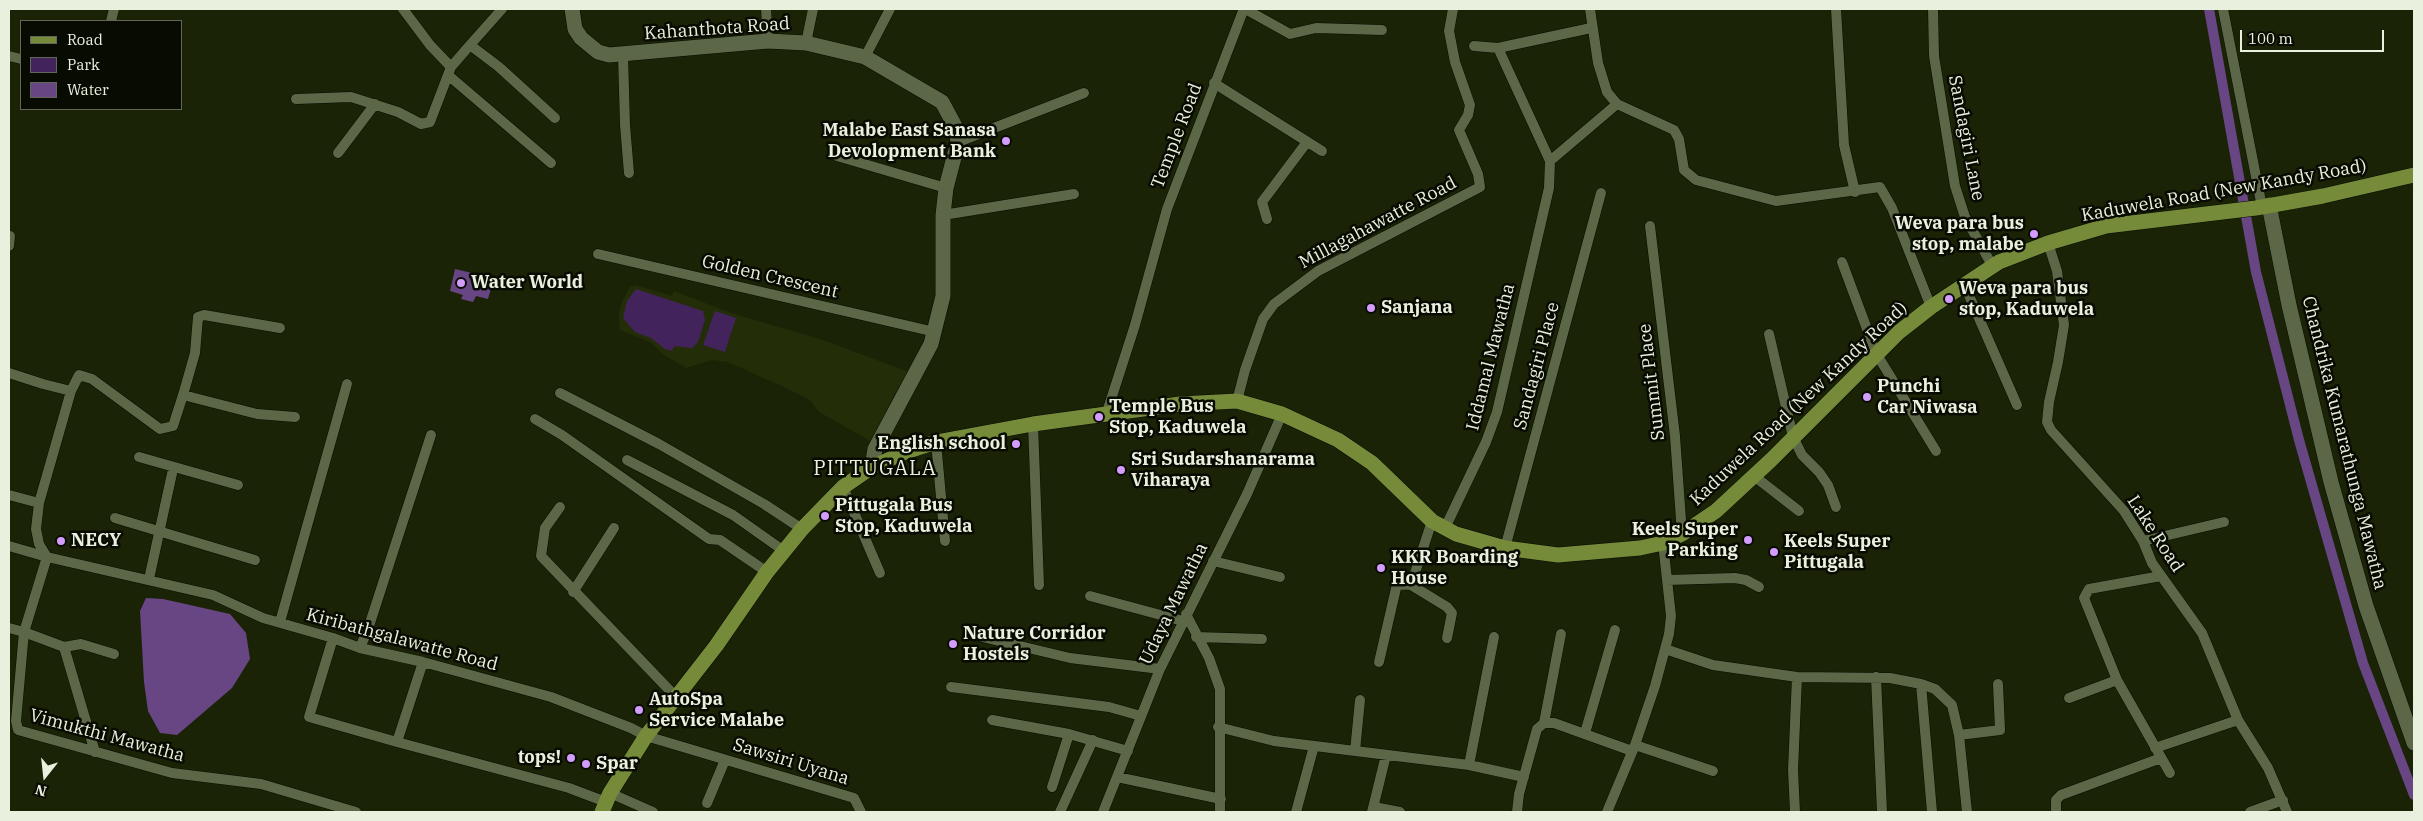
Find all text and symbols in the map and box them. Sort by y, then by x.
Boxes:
street label: Kahanthota Road [643,13,791,45]
legend [20,20,182,110]
scale bar [2243,20,2387,52]
text: 100 m [2248,29,2293,48]
text: Road [67,30,103,49]
text: Park [67,55,100,74]
street label: Sandagiri Lane [1943,73,1989,203]
text: Water [67,80,109,99]
street label: Temple Road [1147,80,1207,192]
place label: Malabe East Sanasa Devolopment Bank [822,120,996,162]
marker: Malabe East Sanasa Devolopment Bank [1000,135,1012,147]
street label: Kaduwela Road (New Kandy Road) [2080,155,2368,227]
street label: Millagahawatte Road [1296,172,1460,274]
place label: Weva para bus stop, malabe [1895,213,2024,255]
marker: Weva para bus stop, malabe [2028,228,2040,240]
street label: Golden Crescent [700,251,840,303]
place label: Water World [471,272,583,294]
marker: Water World [455,277,467,289]
place label: Weva para bus stop, Kaduwela [1959,278,2094,320]
street label: Iddamal Mawatha [1462,281,1520,433]
marker: Weva para bus stop, Kaduwela [1943,293,1955,305]
street label: Chandrika Kumarathunga Mawatha [2297,294,2391,592]
place label: Sanjana [1381,297,1453,319]
street label: Kaduwela Road (New Kandy Road) [1686,297,1912,511]
street label: Sandagiri Place [1510,300,1564,432]
marker: Sanjana [1365,302,1377,314]
street label: Summit Place [1634,322,1670,442]
place label: Punchi Car Niwasa [1877,376,1977,418]
marker: Punchi Car Niwasa [1861,391,1873,403]
place label: Temple Bus Stop, Kaduwela [1109,396,1246,438]
marker: Temple Bus Stop, Kaduwela [1093,411,1105,423]
place label: English school [877,433,1006,455]
marker: English school [1010,438,1022,450]
place label: Sri Sudarshanarama Viharaya [1131,449,1315,492]
district label: PITTUGALA [812,457,938,481]
marker: Sri Sudarshanarama Viharaya [1115,464,1127,476]
street label: Lake Road [2122,491,2188,577]
place label: Pittugala Bus Stop, Kaduwela [835,495,972,538]
marker: Pittugala Bus Stop, Kaduwela [819,510,831,522]
place label: Keels Super Parking [1632,519,1738,562]
place label: NECY [71,530,121,552]
place label: Keels Super Pittugala [1784,531,1890,574]
marker: Keels Super Parking [1742,534,1754,546]
marker: NECY [55,535,67,547]
street label: Udaya Mawatha [1135,539,1213,669]
marker: Keels Super Pittugala [1768,546,1780,558]
place label: KKR Boarding House [1391,547,1518,590]
marker: KKR Boarding House [1375,562,1387,574]
street label: Kiribathgalawatte Road [304,604,500,676]
place label: Nature Corridor Hostels [963,623,1106,666]
marker: Nature Corridor Hostels [947,638,959,650]
place label: AutoSpa Service Malabe [649,689,784,732]
marker: AutoSpa Service Malabe [633,704,645,716]
street label: Vimukthi Mawatha [27,705,187,767]
street label: Sawsiri Uyana [730,734,852,790]
place label: tops! [518,747,561,769]
north arrow [20,751,70,801]
marker: tops! [565,752,577,764]
place label: Spar [596,753,638,775]
marker: Spar [580,758,592,770]
text: N [33,780,49,801]

